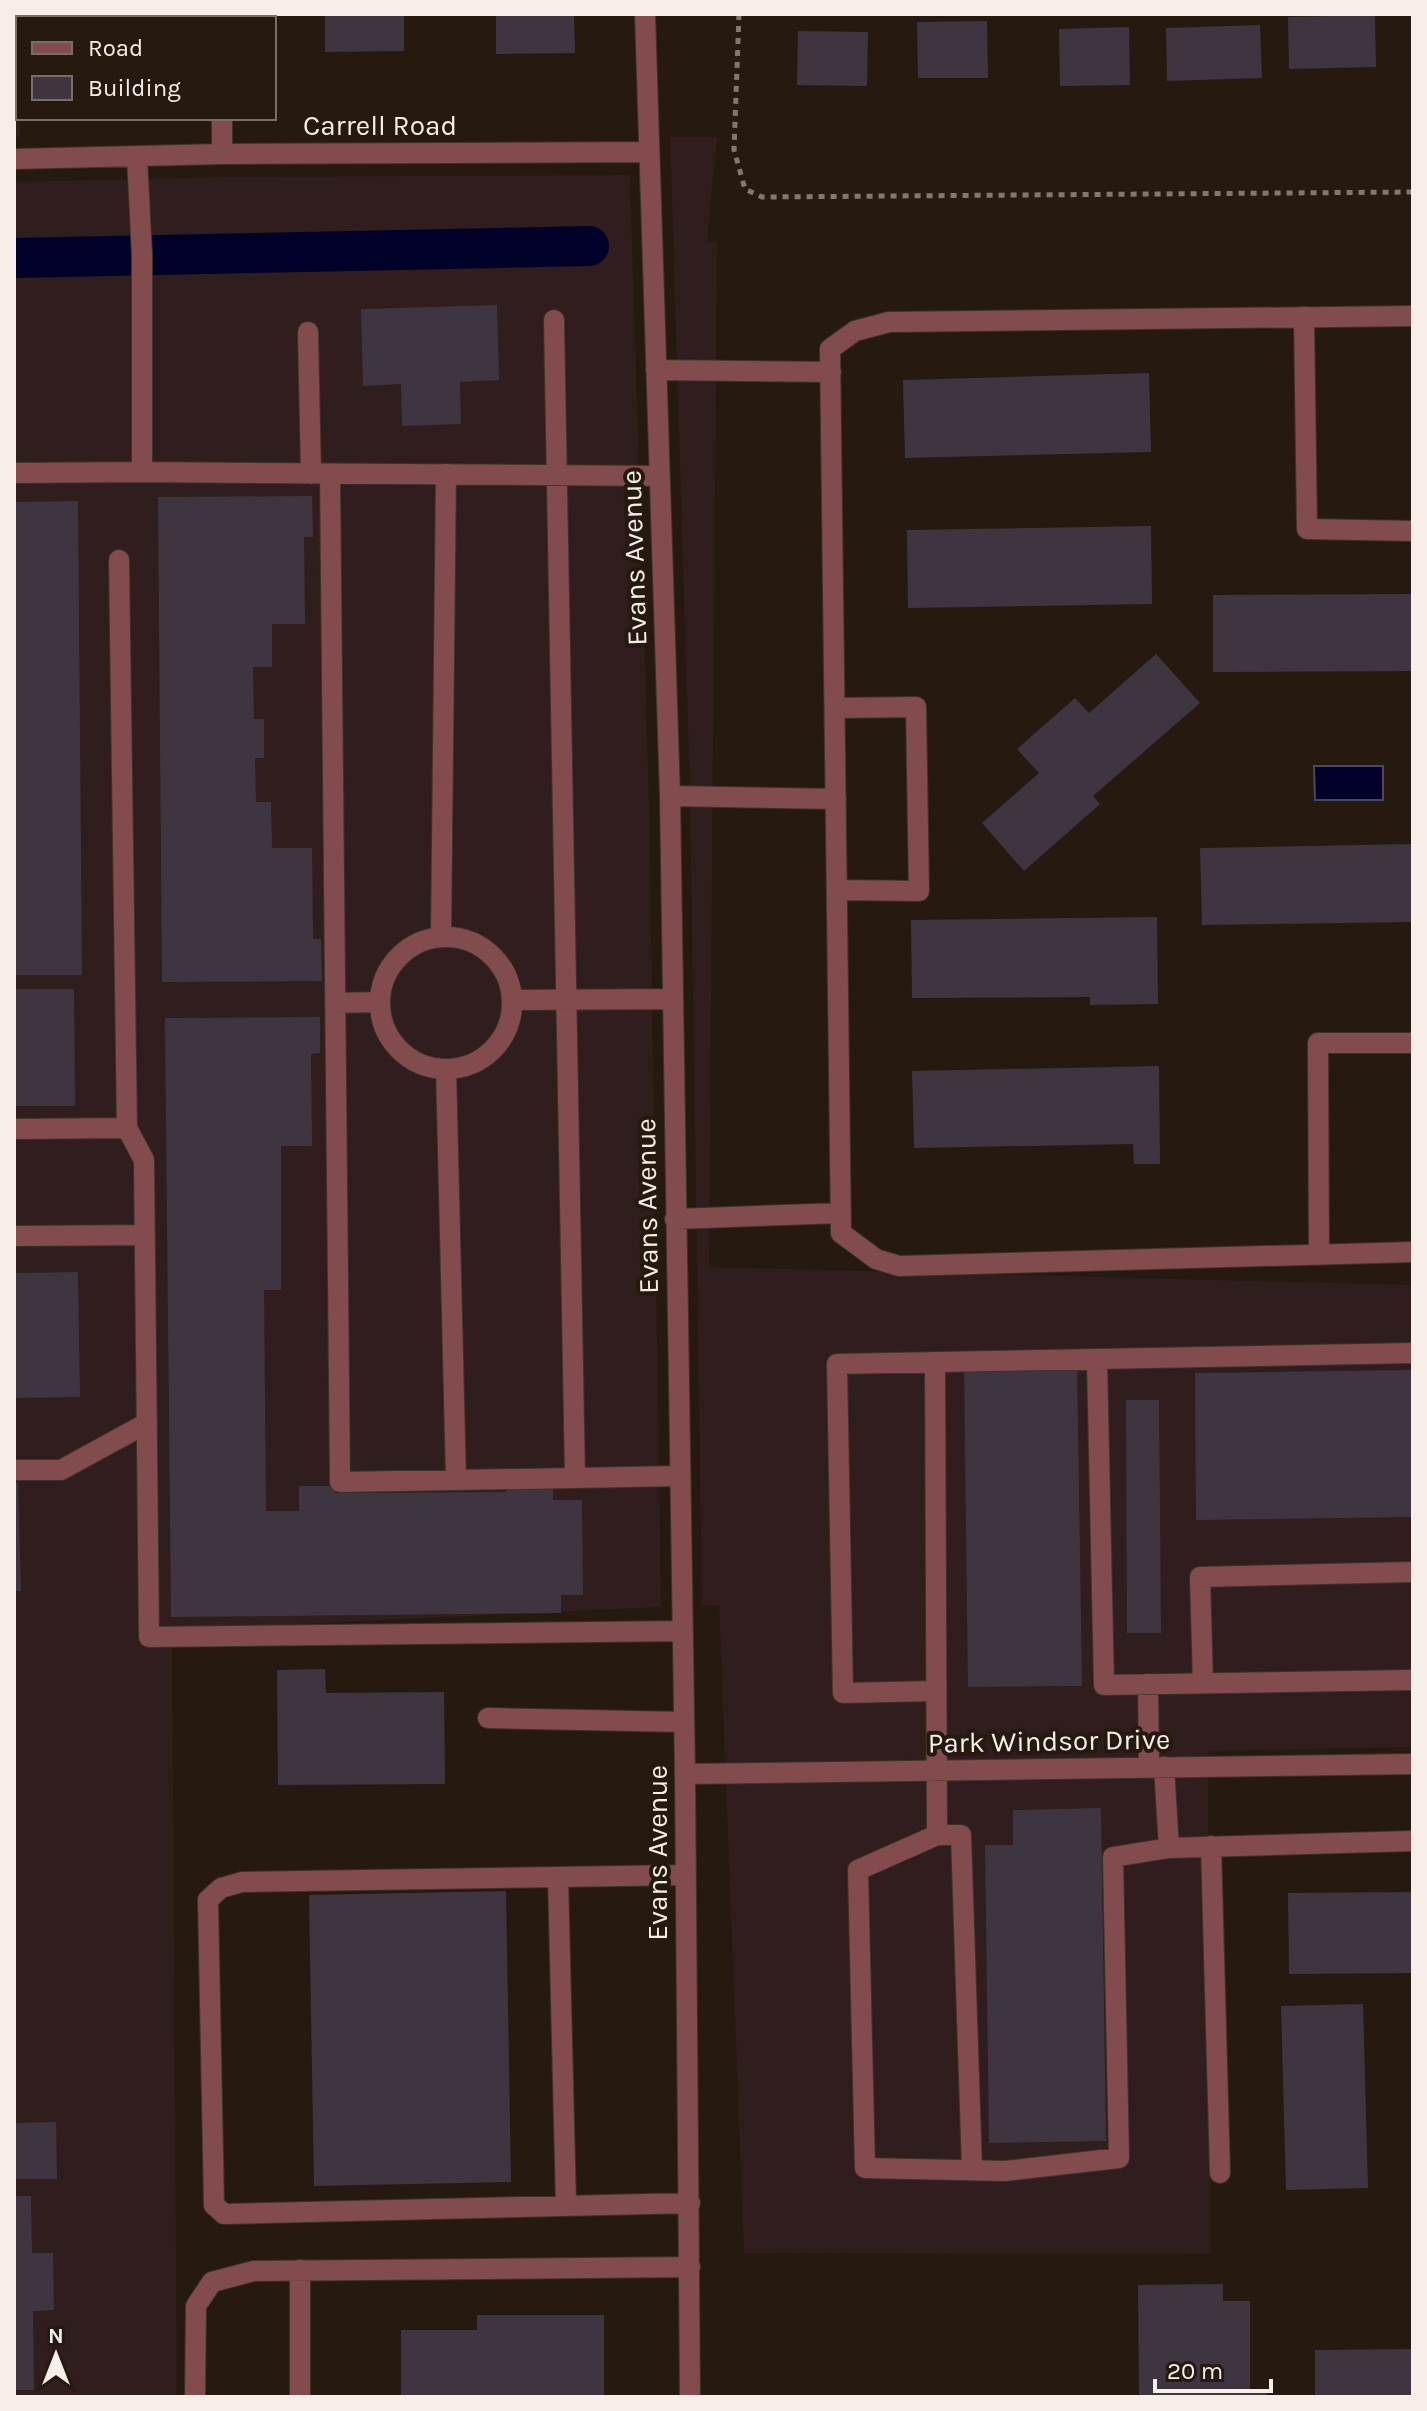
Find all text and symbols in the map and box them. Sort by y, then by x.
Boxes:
legend [16,16,276,120]
text: Road [88,34,143,62]
text: Building [88,74,181,102]
street label: Carrell Road [303,109,457,142]
street label: Evans Avenue [614,470,654,646]
street label: Evans Avenue [629,1118,665,1294]
street label: Park Windsor Drive [927,1722,1171,1760]
street label: Evans Avenue [641,1765,674,1941]
north arrow [16,2315,96,2395]
text: N [48,2323,64,2349]
scale bar [1155,2343,1271,2393]
text: 20 m [1167,2357,1223,2385]

